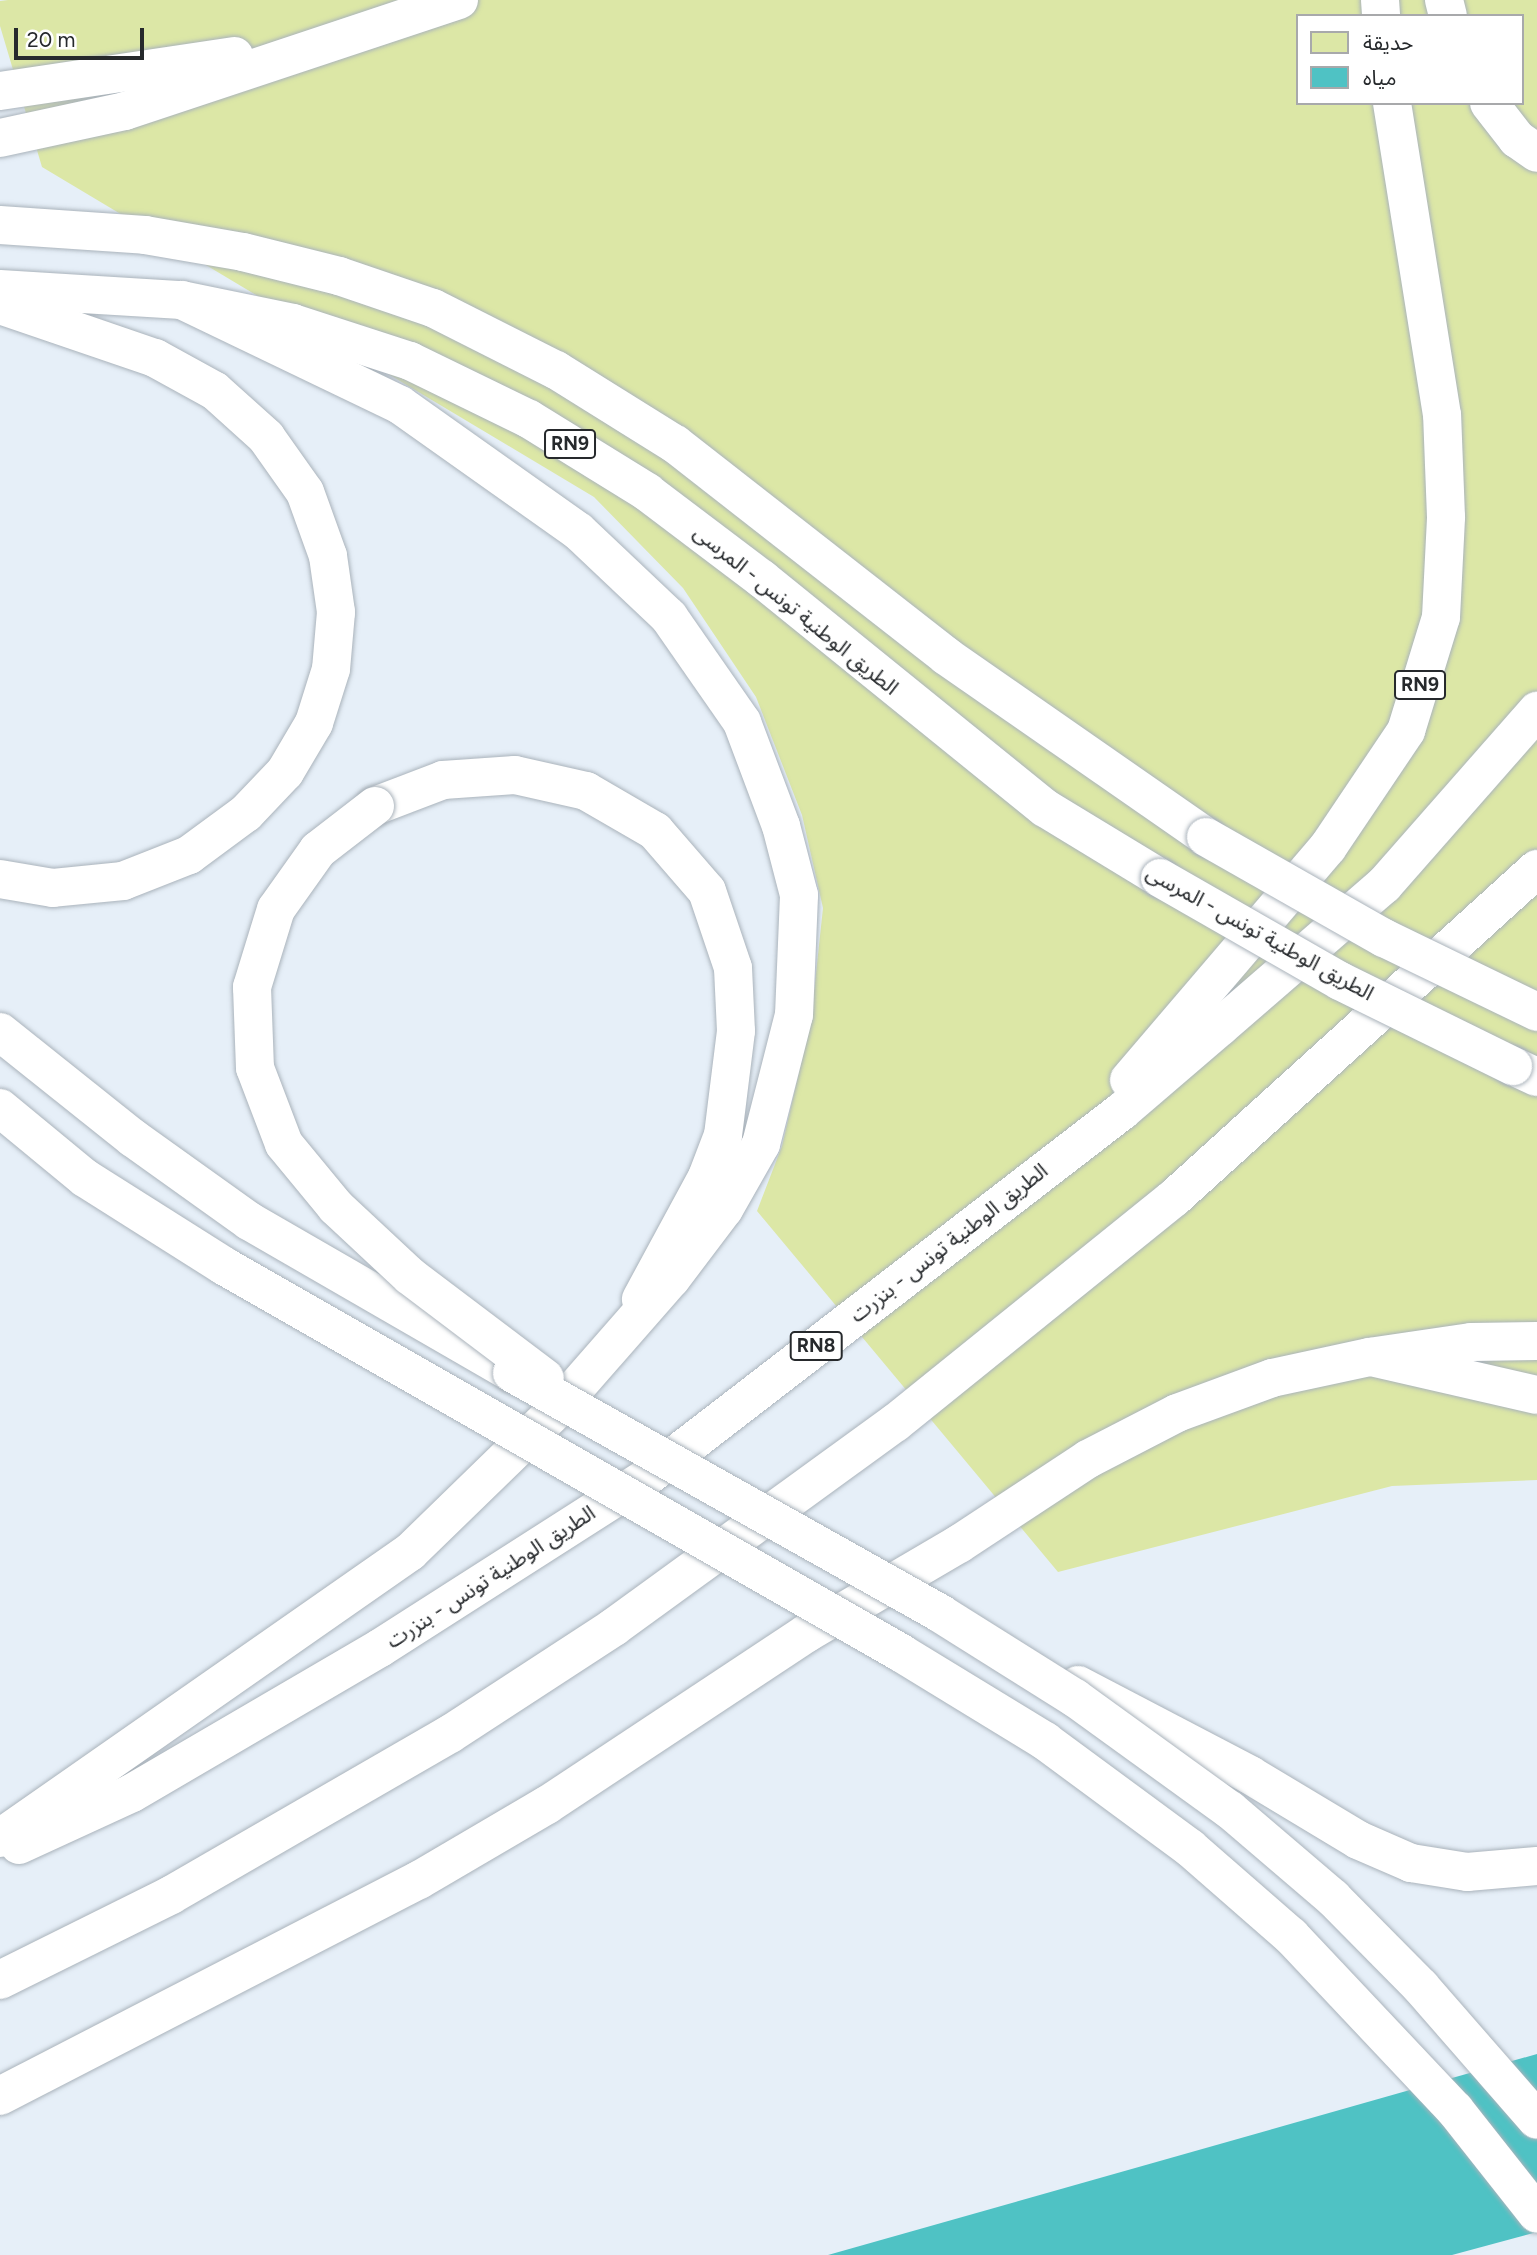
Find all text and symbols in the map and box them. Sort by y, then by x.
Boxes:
scale bar [18,14,147,58]
legend [1296,14,1523,105]
text: 20 m [27,27,75,52]
text: حديقة [1363,30,1413,55]
text: مياه [1363,65,1396,90]
road number: RN9 [544,428,596,460]
street label: الطريق الوطنية تونس - المرسى [688,520,904,700]
road number: RN9 [1394,670,1446,700]
street label: الطريق الوطنية تونس - المرسى [1142,860,1378,1006]
street label: الطريق الوطنية تونس - بنزرت [845,1158,1053,1328]
road number: RN8 [788,1330,844,1362]
street label: الطريق الوطنية تونس - بنزرت [382,1500,600,1654]

